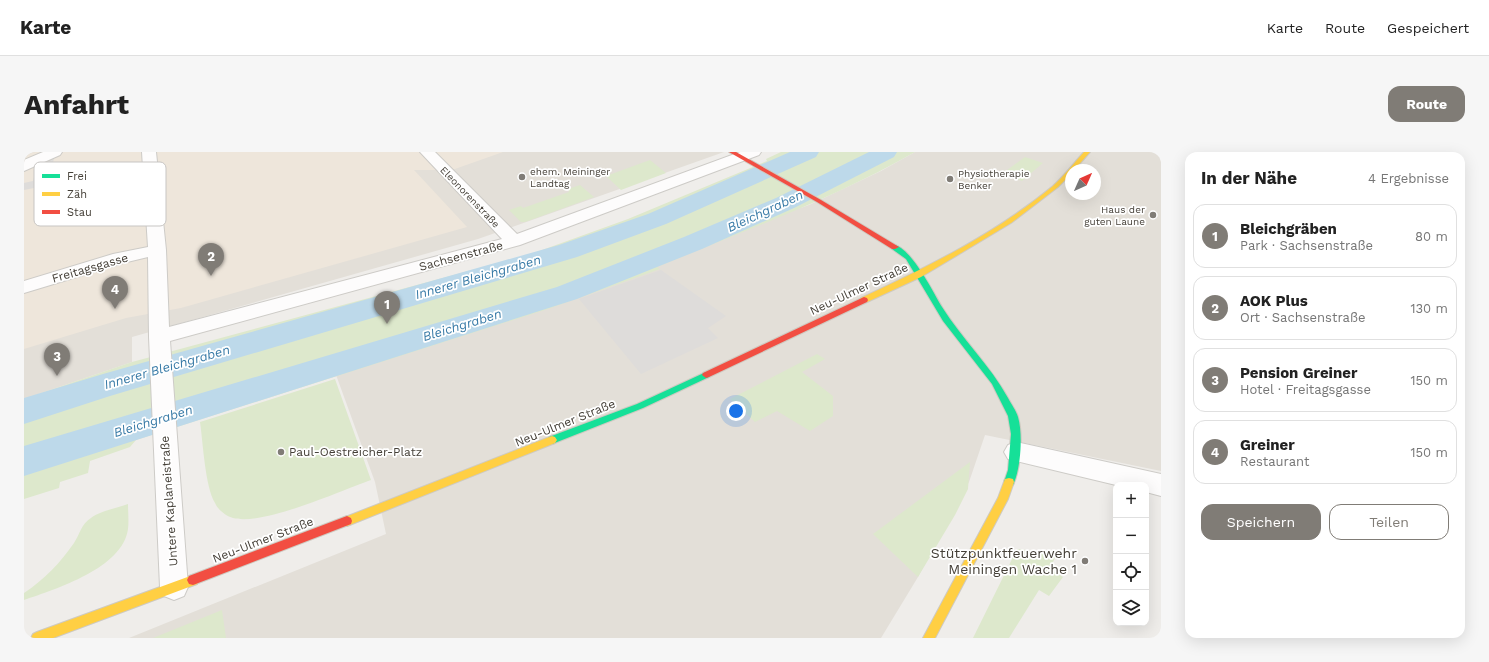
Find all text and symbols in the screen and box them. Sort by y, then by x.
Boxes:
text: Karte [20,16,71,39]
text: Karte [1267,20,1303,36]
text: Route [1325,20,1365,36]
text: Gespeichert [1387,20,1469,36]
button: Route [1388,86,1465,122]
text: Anfahrt [24,88,129,121]
legend [34,162,166,226]
street label: Eleonorenstraße [438,164,502,230]
north arrow [1065,164,1101,200]
place label: ehem. Meininger Landtag [530,166,610,189]
place label: Physiotherapie Benker [958,168,1030,191]
text: In der Nähe [1201,168,1297,188]
text: Frei [67,170,87,183]
text: 4 Ergebnisse [1368,171,1449,186]
marker: ehem. Meininger Landtag [517,172,527,182]
marker: Physiotherapie Benker [945,174,955,184]
water label: Bleichgraben [725,187,805,235]
text: Zäh [67,188,87,201]
place label: Haus der guten Laune [1084,204,1145,227]
text: Stau [67,206,92,219]
marker: Haus der guten Laune [1148,210,1158,220]
text: Bleichgräben [1240,220,1337,238]
text: 1 [1212,229,1218,244]
text: 80 m [1415,229,1448,244]
street label: Sachsenstraße [417,238,505,274]
text: Park · Sachsenstraße [1240,238,1373,253]
pin: 2 [198,243,224,276]
street label: Freitagsgasse [50,250,130,286]
water label: Innerer Bleichgraben [413,252,543,302]
street label: Neu-Ulmer Straße [808,260,910,318]
pin: 4 [102,276,128,309]
pin: 1 [374,291,400,324]
text: AOK Plus [1240,292,1308,310]
text: 2 [1211,301,1219,316]
text: 130 m [1410,301,1448,316]
water label: Bleichgraben [421,306,504,344]
text: Ort · Sachsenstraße [1240,310,1365,325]
water label: Innerer Bleichgraben [102,342,232,392]
pin: 3 [44,343,70,376]
text: Pension Greiner [1240,364,1357,382]
text: 3 [1211,373,1219,388]
text: 150 m [1410,373,1448,388]
text: Hotel · Freitagsgasse [1240,382,1371,397]
street label: Neu-Ulmer Straße [513,396,617,450]
your location [726,401,746,421]
water label: Bleichgraben [112,402,195,440]
street label: Untere Kaplaneistraße [157,435,181,567]
text: Greiner [1240,436,1295,454]
place label: Paul-Oestreicher-Platz [289,445,422,459]
text: 4 [1211,445,1219,460]
text: 150 m [1410,445,1448,460]
marker: Paul-Oestreicher-Platz [276,447,286,457]
text: Restaurant [1240,454,1310,469]
map controls [1113,482,1149,626]
button: + [1113,482,1149,518]
button: Speichern [1201,504,1321,540]
button: Teilen [1329,504,1449,540]
street label: Neu-Ulmer Straße [211,514,315,566]
button: − [1113,518,1149,554]
place label: Stützpunktfeuerwehr Meiningen Wache 1 [931,545,1077,577]
button: locate [1113,554,1149,590]
marker: Stützpunktfeuerwehr Meiningen Wache 1 [1080,556,1090,566]
button: layers [1113,590,1149,626]

